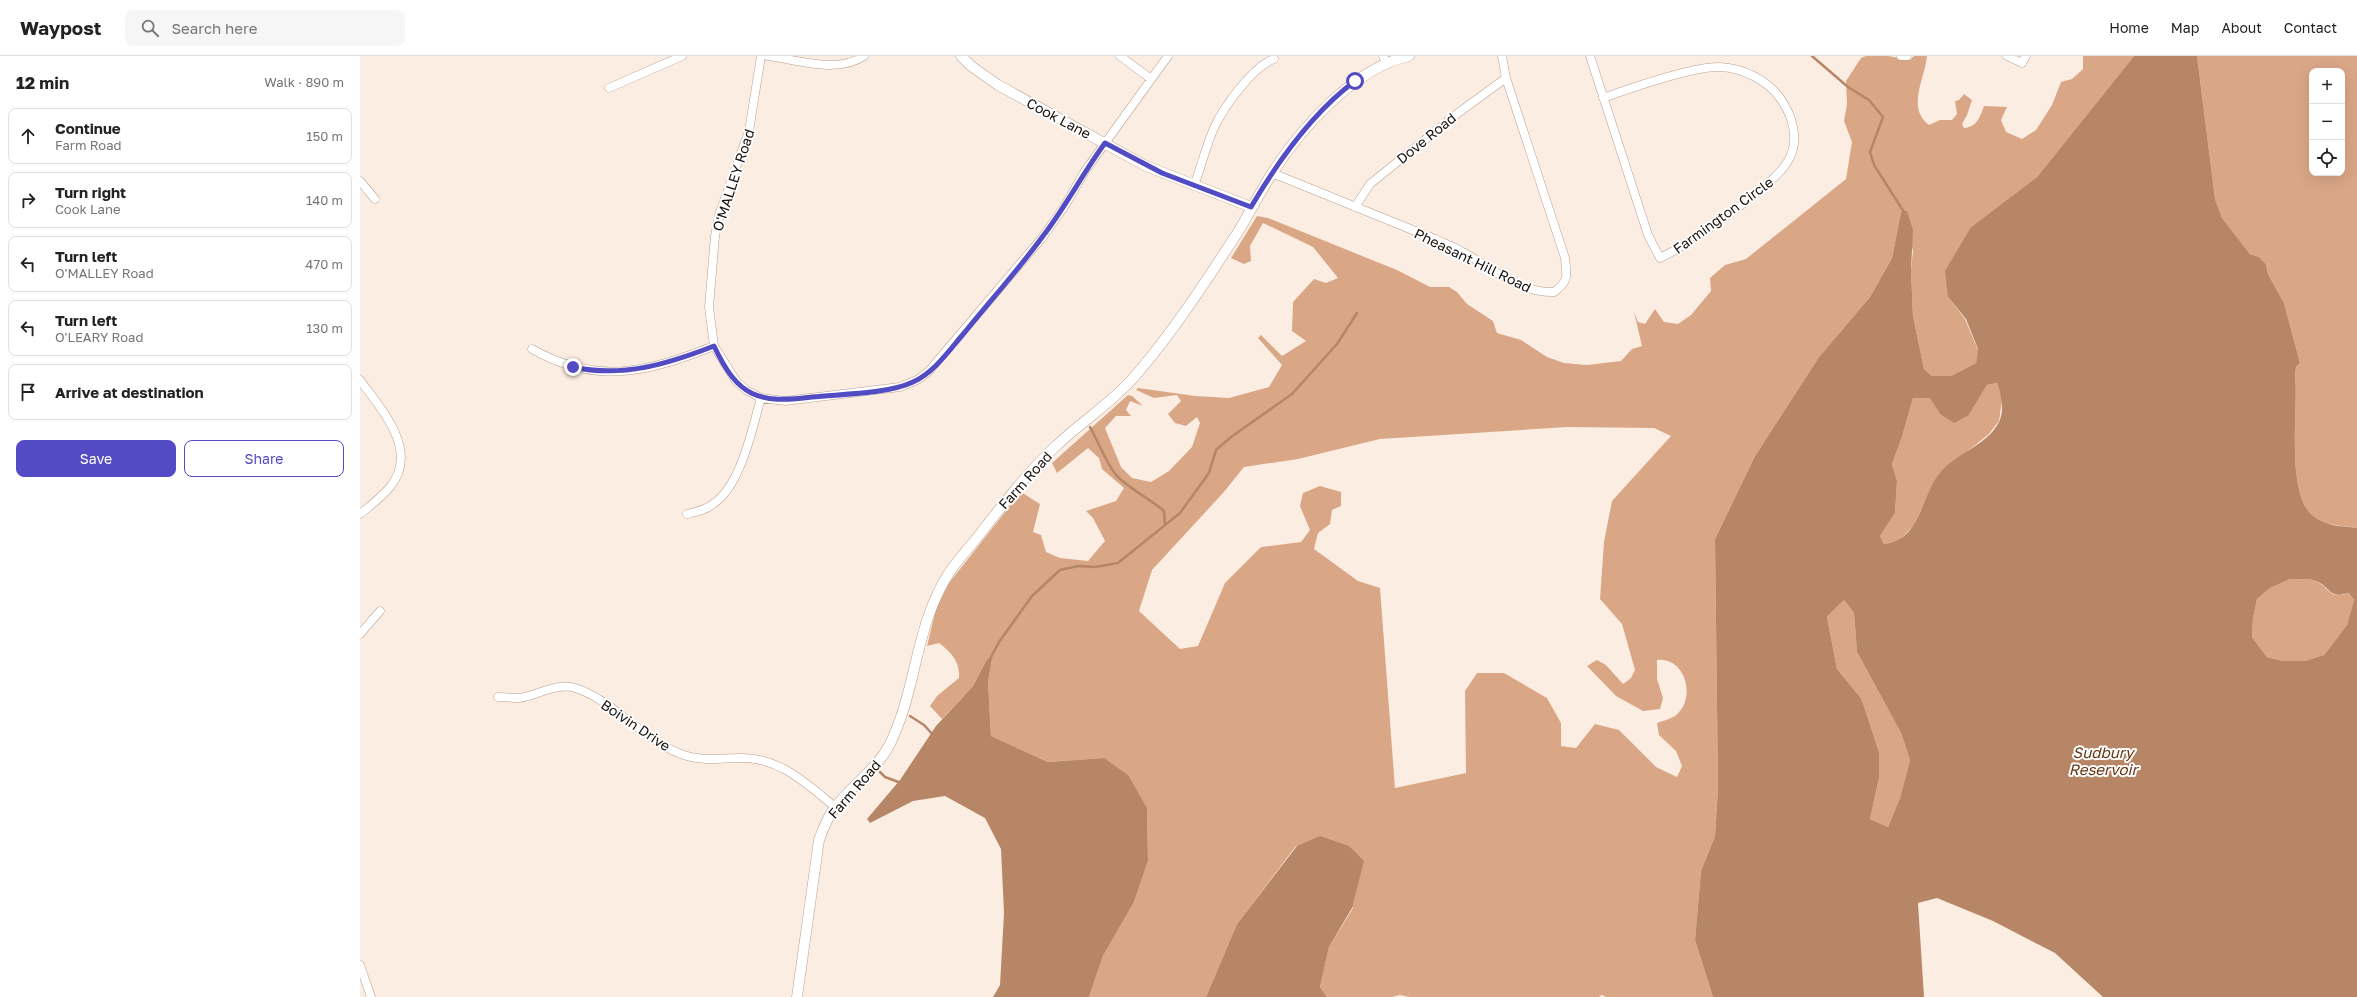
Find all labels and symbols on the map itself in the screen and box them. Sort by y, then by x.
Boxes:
route start [1346,72,1364,90]
street label: Cook Lane [1024,94,1094,142]
street label: Dove Road [1393,109,1459,167]
street label: O'MALLEY Road [708,127,758,233]
street label: Farmington Circle [1670,173,1776,257]
street label: Pheasant Hill Road [1412,224,1534,296]
route end [564,358,582,376]
street label: Farm Road [995,448,1055,512]
street label: Boivin Drive [598,696,674,754]
water label: Sudbury Reservoir [2069,743,2139,778]
street label: Farm Road [824,756,884,822]

